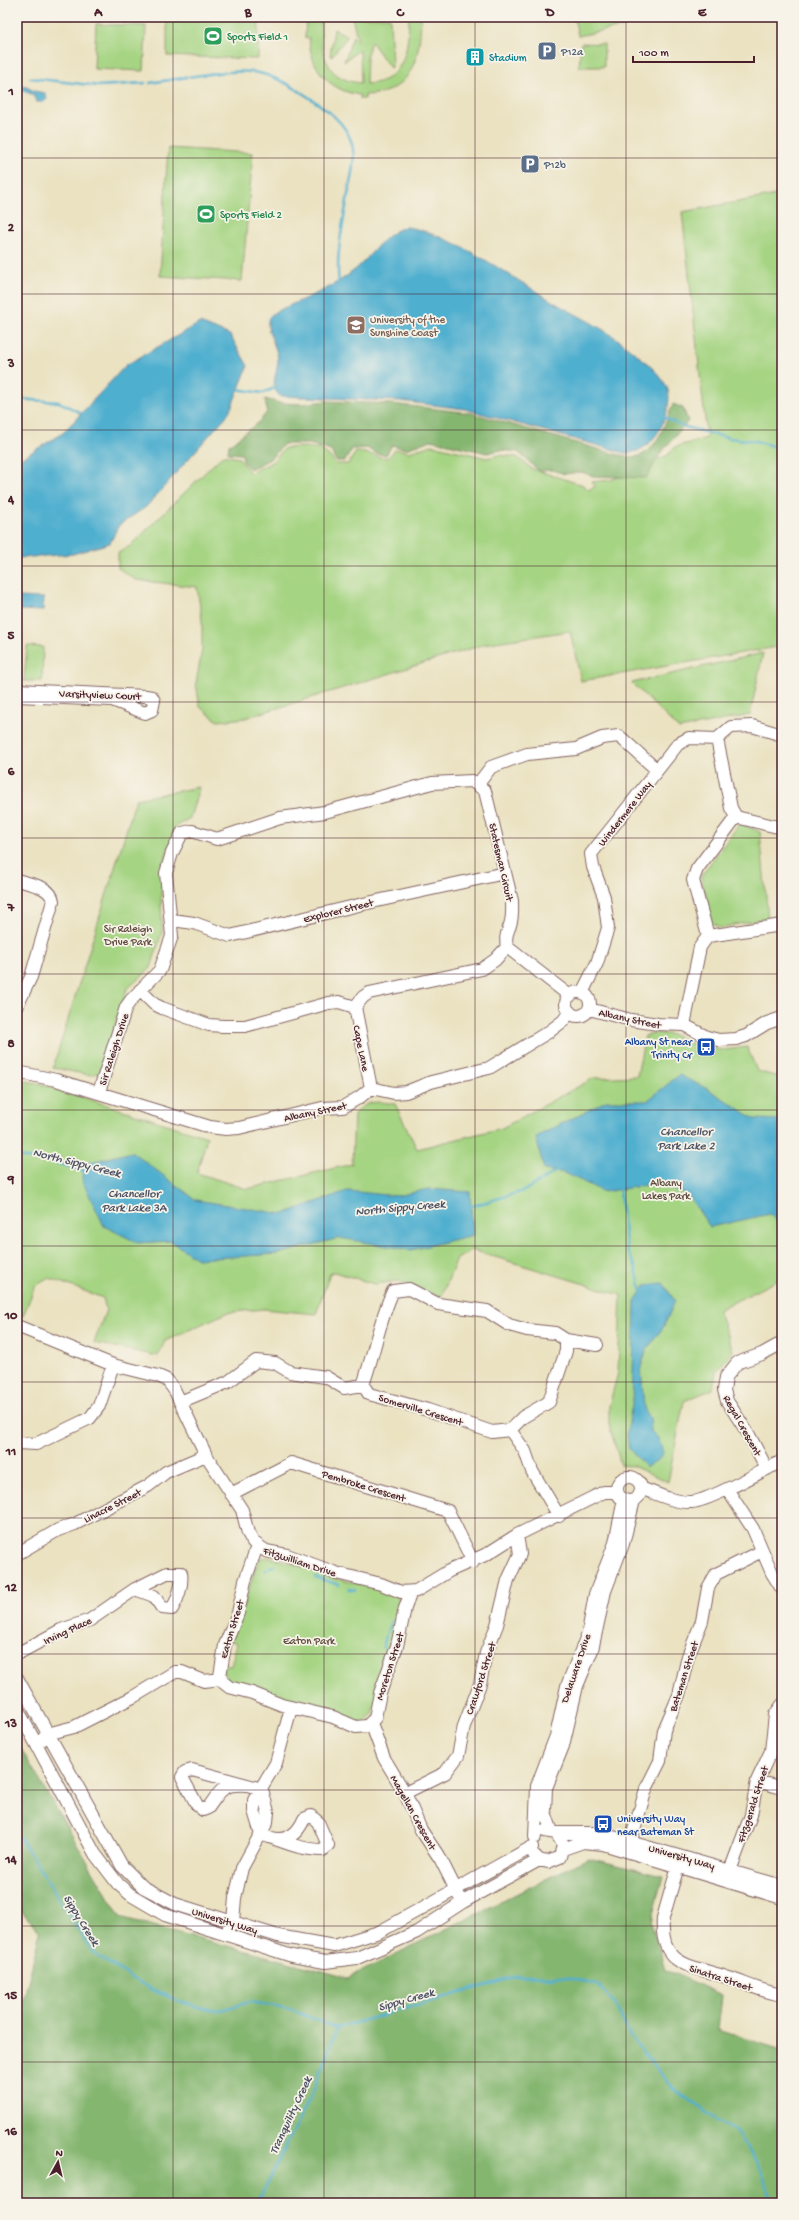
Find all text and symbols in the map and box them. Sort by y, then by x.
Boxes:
text: A [93,6,103,21]
text: B [244,6,253,21]
text: C [395,6,405,21]
text: D [545,6,555,21]
text: E [698,6,707,21]
sports icon: Sports Field 1 [202,25,224,47]
place label: Sports Field 1 [227,32,288,44]
scale bar [633,38,754,64]
parking icon: P12a [536,40,558,62]
building icon: Stadium [464,46,486,68]
place label: P12a [560,47,584,59]
text: 100 m [638,47,669,61]
place label: Stadium [489,53,527,65]
text: 1 [7,85,14,100]
parking icon: P12b [519,153,541,175]
place label: P12b [543,160,566,172]
sports icon: Sports Field 2 [195,203,217,225]
place label: Sports Field 2 [220,210,282,222]
text: 2 [8,221,15,236]
school or university icon: University of the Sunshine Coast [345,314,367,336]
place label: University of the Sunshine Coast [370,314,445,340]
text: 3 [7,357,15,372]
text: 4 [7,493,15,508]
text: 5 [8,629,15,644]
street label: Varsityview Court [58,689,142,703]
text: 6 [8,765,15,780]
street label: Windermere Way [596,779,655,849]
street label: Statesman Circuit [485,822,515,904]
street label: Explorer Street [302,897,376,926]
text: 7 [7,901,16,916]
park label: Sir Raleigh Drive Park [103,924,153,949]
street label: Albany Street [597,1007,663,1033]
street label: Sir Raleigh Drive [98,1012,132,1087]
street label: Cape Lane [349,1024,371,1073]
bus stop icon: Albany St near Trinity Cr [695,1036,717,1058]
text: 8 [7,1037,15,1052]
place label: Albany St near Trinity Cr [625,1037,693,1062]
street label: Albany Street [283,1100,349,1125]
water label: Chancellor Park Lake 2 [657,1126,716,1154]
water label: North Sippy Creek [31,1146,123,1182]
text: 9 [7,1173,15,1188]
park label: Albany Lakes Park [642,1178,691,1203]
water label: Chancellor Park Lake 3A [102,1188,167,1216]
water label: North Sippy Creek [355,1198,447,1220]
text: 10 [4,1309,18,1324]
street label: Somerville Crescent [377,1392,465,1430]
street label: Regal Crescent [720,1394,764,1460]
text: 11 [5,1445,16,1460]
street label: Pembroke Crescent [319,1468,408,1506]
street label: Linacre Street [82,1486,145,1526]
street label: Fitzwilliam Drive [260,1545,338,1580]
text: 12 [4,1581,17,1596]
street label: Eaton Street [218,1598,248,1660]
street label: Irving Place [42,1615,94,1648]
street label: Moreton Street [374,1630,408,1702]
street label: Delaware Drive [559,1632,594,1706]
park label: Eaton Park [283,1636,336,1648]
street label: Crawford Street [464,1639,500,1717]
street label: Bateman Street [668,1639,702,1714]
text: 13 [4,1717,17,1732]
street label: Fitzgerald Street [736,1763,772,1846]
street label: Magellan Crescent [387,1774,438,1854]
bus stop icon: University Way near Bateman St [592,1813,614,1835]
place label: University Way near Bateman St [617,1814,695,1839]
street label: University Way [647,1843,716,1873]
text: 14 [4,1853,18,1868]
water label: Sippy Creek [59,1893,102,1950]
street label: University Way [190,1906,259,1938]
street label: Sinatra Street [687,1963,755,1995]
water label: Sippy Creek [377,1986,438,2016]
text: 15 [4,1989,17,2004]
water label: Tranquility Creek [268,2073,317,2157]
text: 16 [4,2125,17,2140]
north arrow [38,2142,78,2182]
text: N [55,2148,64,2161]

